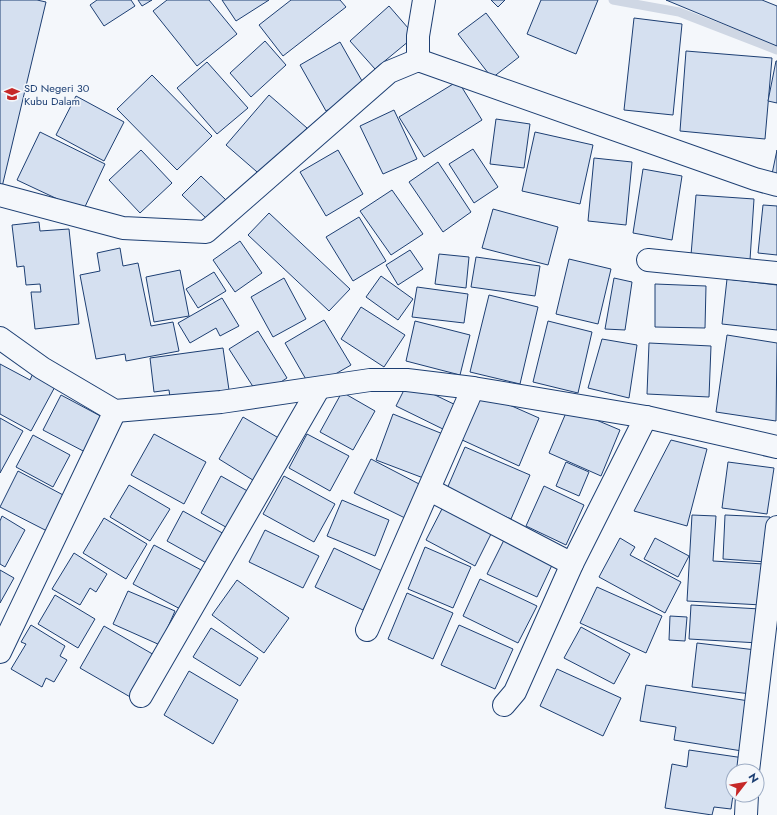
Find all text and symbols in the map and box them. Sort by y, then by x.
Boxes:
place label: SD Negeri 30 Kubu Dalam [24,80,90,109]
school or university icon: SD Negeri 30 Kubu Dalam [3,85,21,103]
north arrow [725,763,765,803]
text: N [744,770,763,786]

